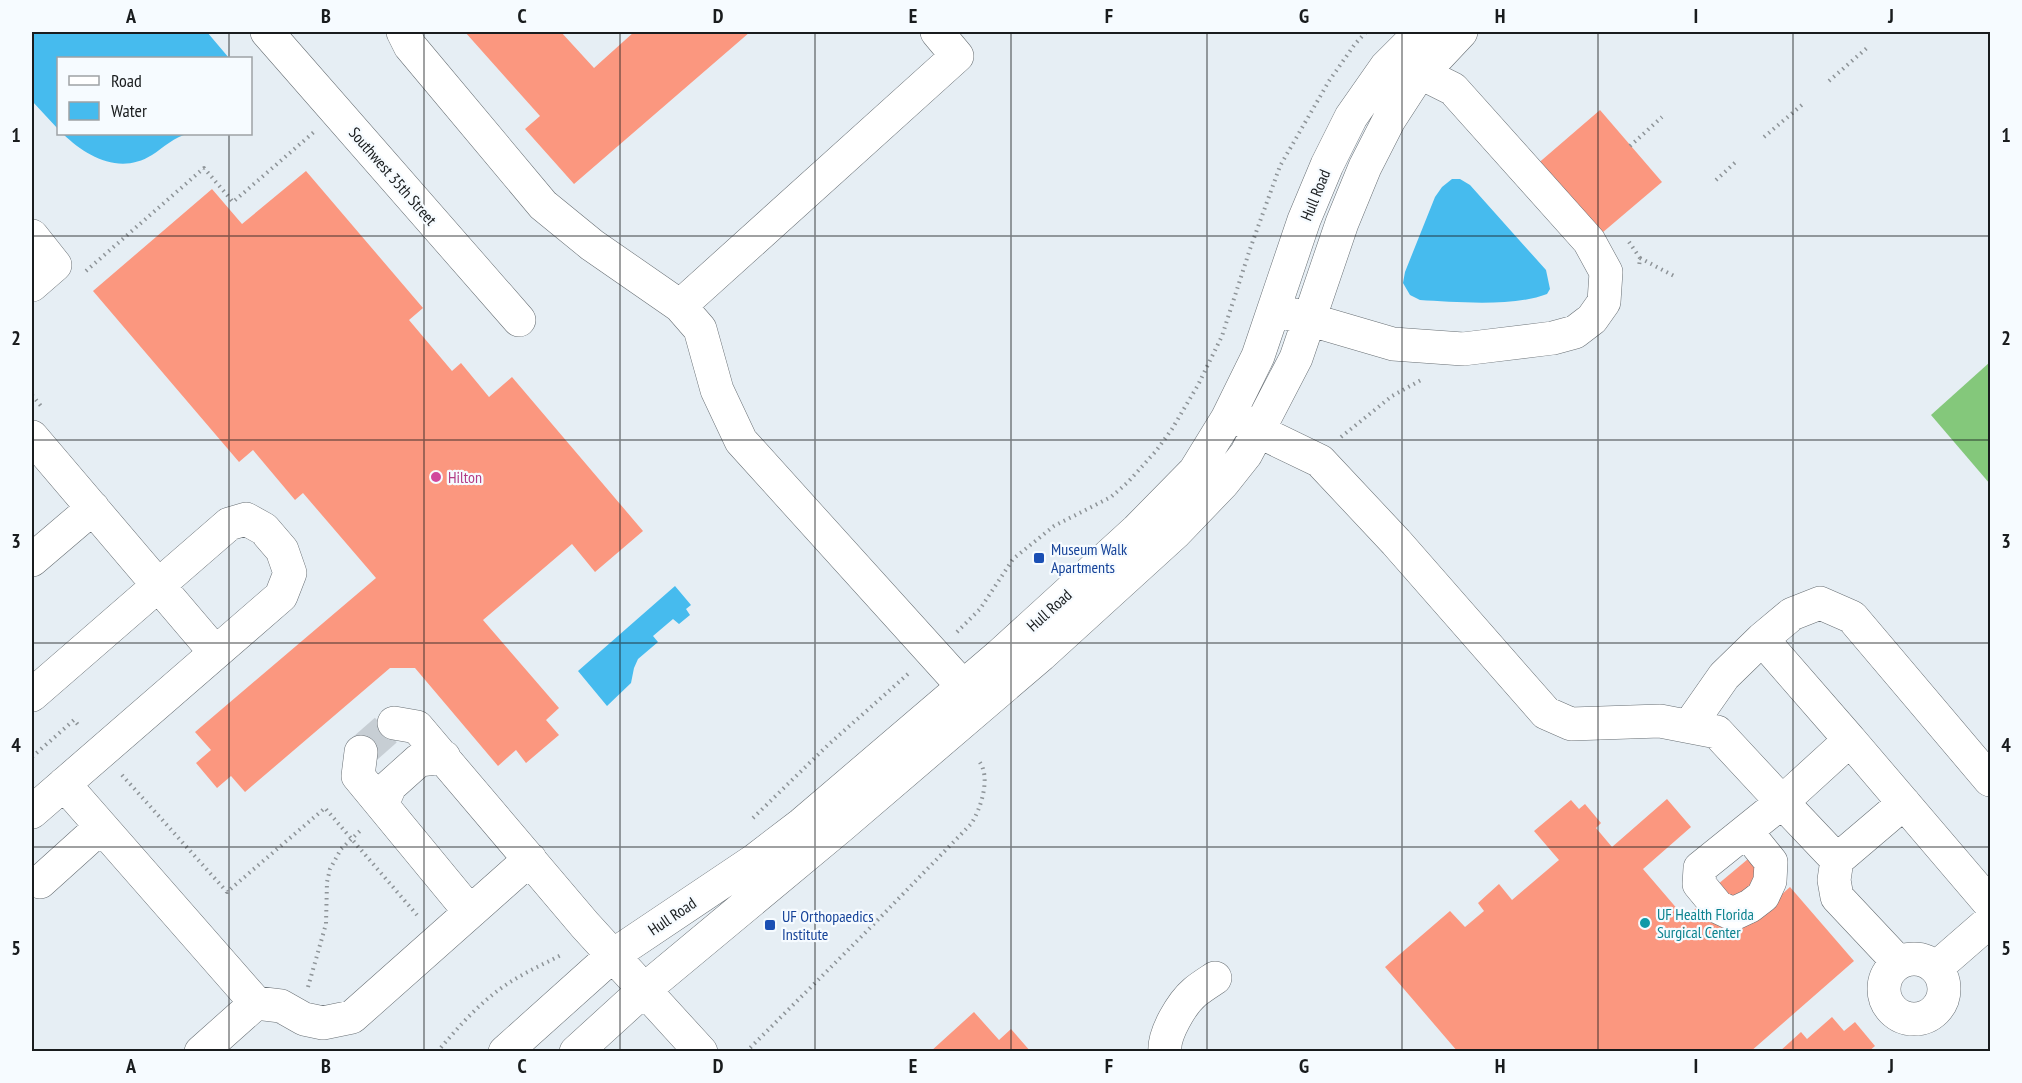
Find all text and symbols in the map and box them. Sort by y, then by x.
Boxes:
text: A [125,3,137,29]
text: B [321,3,331,29]
text: C [517,3,527,29]
text: D [713,3,724,29]
text: E [909,3,917,29]
text: F [1105,3,1113,29]
text: G [1299,3,1309,29]
text: H [1495,3,1505,29]
text: I [1694,3,1698,29]
text: J [1887,3,1894,29]
legend [57,57,252,135]
text: Road [111,69,142,92]
text: Water [111,99,147,122]
text: 1 [11,122,21,148]
text: 1 [2001,122,2011,148]
street label: Southwest 35th Street [345,123,441,230]
street label: Hull Road [1296,166,1334,224]
text: 2 [11,325,21,351]
text: 2 [2001,325,2011,351]
place label: Hilton [448,467,482,487]
marker: Hilton [429,470,443,484]
text: 3 [11,528,21,554]
text: 3 [2001,528,2011,554]
place label: Museum Walk Apartments [1051,539,1128,577]
marker: Museum Walk Apartments [1032,551,1046,565]
street label: Hull Road [1022,585,1076,635]
text: 4 [11,732,21,758]
text: 4 [2001,732,2011,758]
street label: Hull Road [644,893,700,939]
place label: UF Health Florida Surgical Center [1657,904,1754,942]
place label: UF Orthopaedics Institute [782,906,874,944]
marker: UF Health Florida Surgical Center [1638,916,1652,930]
marker: UF Orthopaedics Institute [763,918,777,932]
text: 5 [11,935,21,961]
text: 5 [2001,935,2011,961]
text: A [125,1053,137,1079]
text: B [321,1053,331,1079]
text: C [517,1053,527,1079]
text: D [713,1053,724,1079]
text: E [909,1053,917,1079]
text: F [1105,1053,1113,1079]
text: G [1299,1053,1309,1079]
text: H [1495,1053,1505,1079]
text: I [1694,1053,1698,1079]
text: J [1887,1053,1894,1079]

